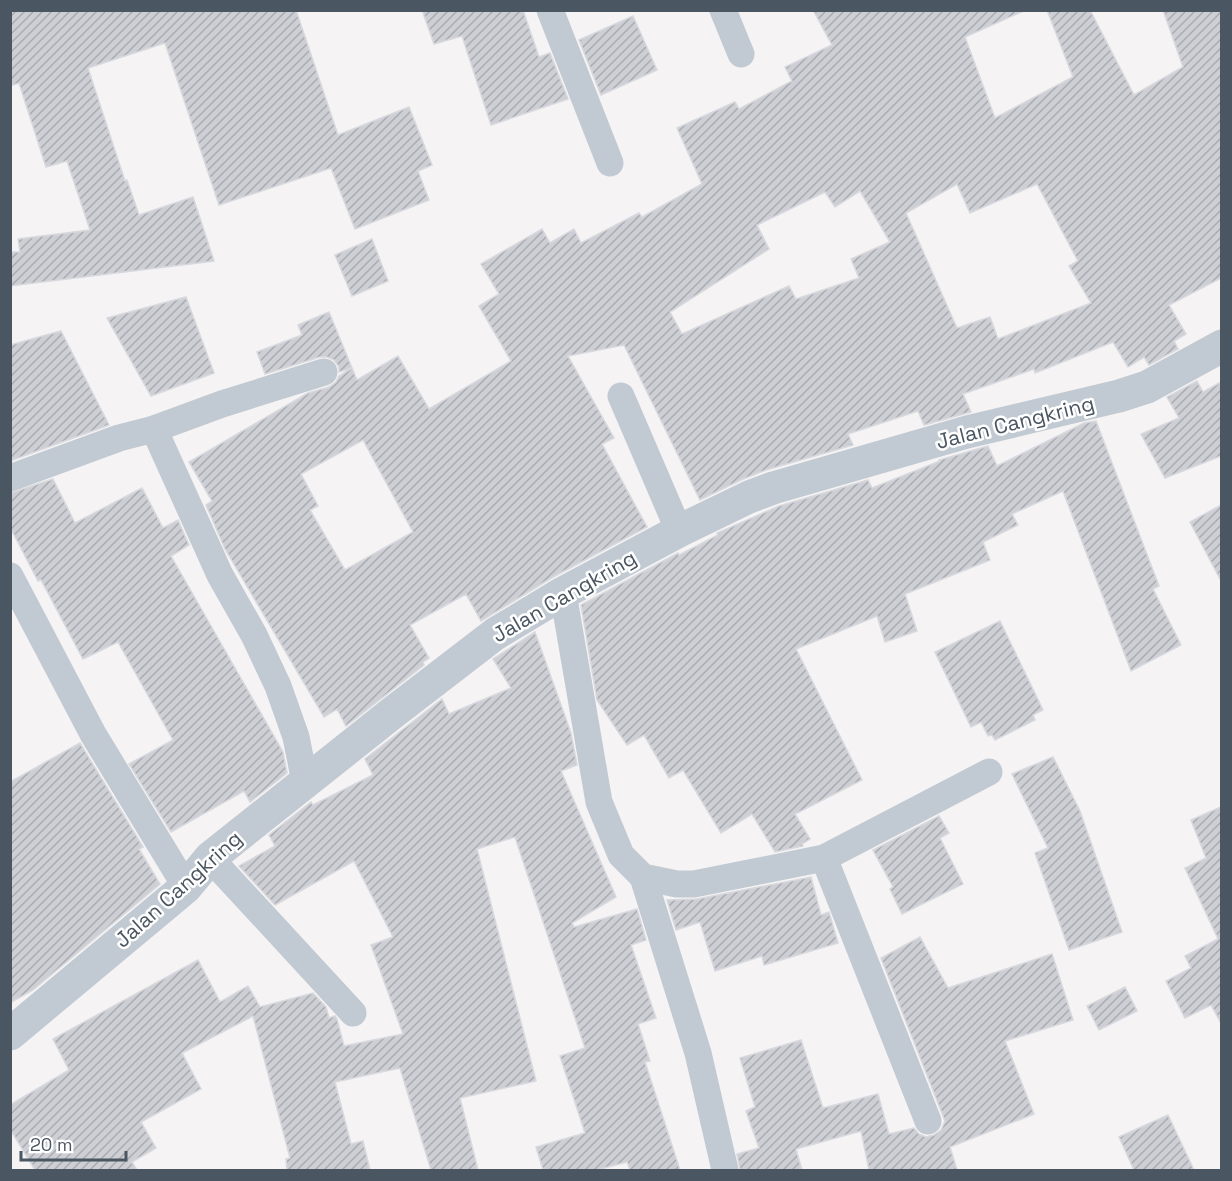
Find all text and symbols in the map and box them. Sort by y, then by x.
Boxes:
street label: Jalan Cangkring [933,389,1097,455]
street label: Jalan Cangkring [487,544,641,648]
street label: Jalan Cangkring [109,825,247,953]
scale bar [21,1124,126,1162]
text: 20 m [30,1133,73,1156]

